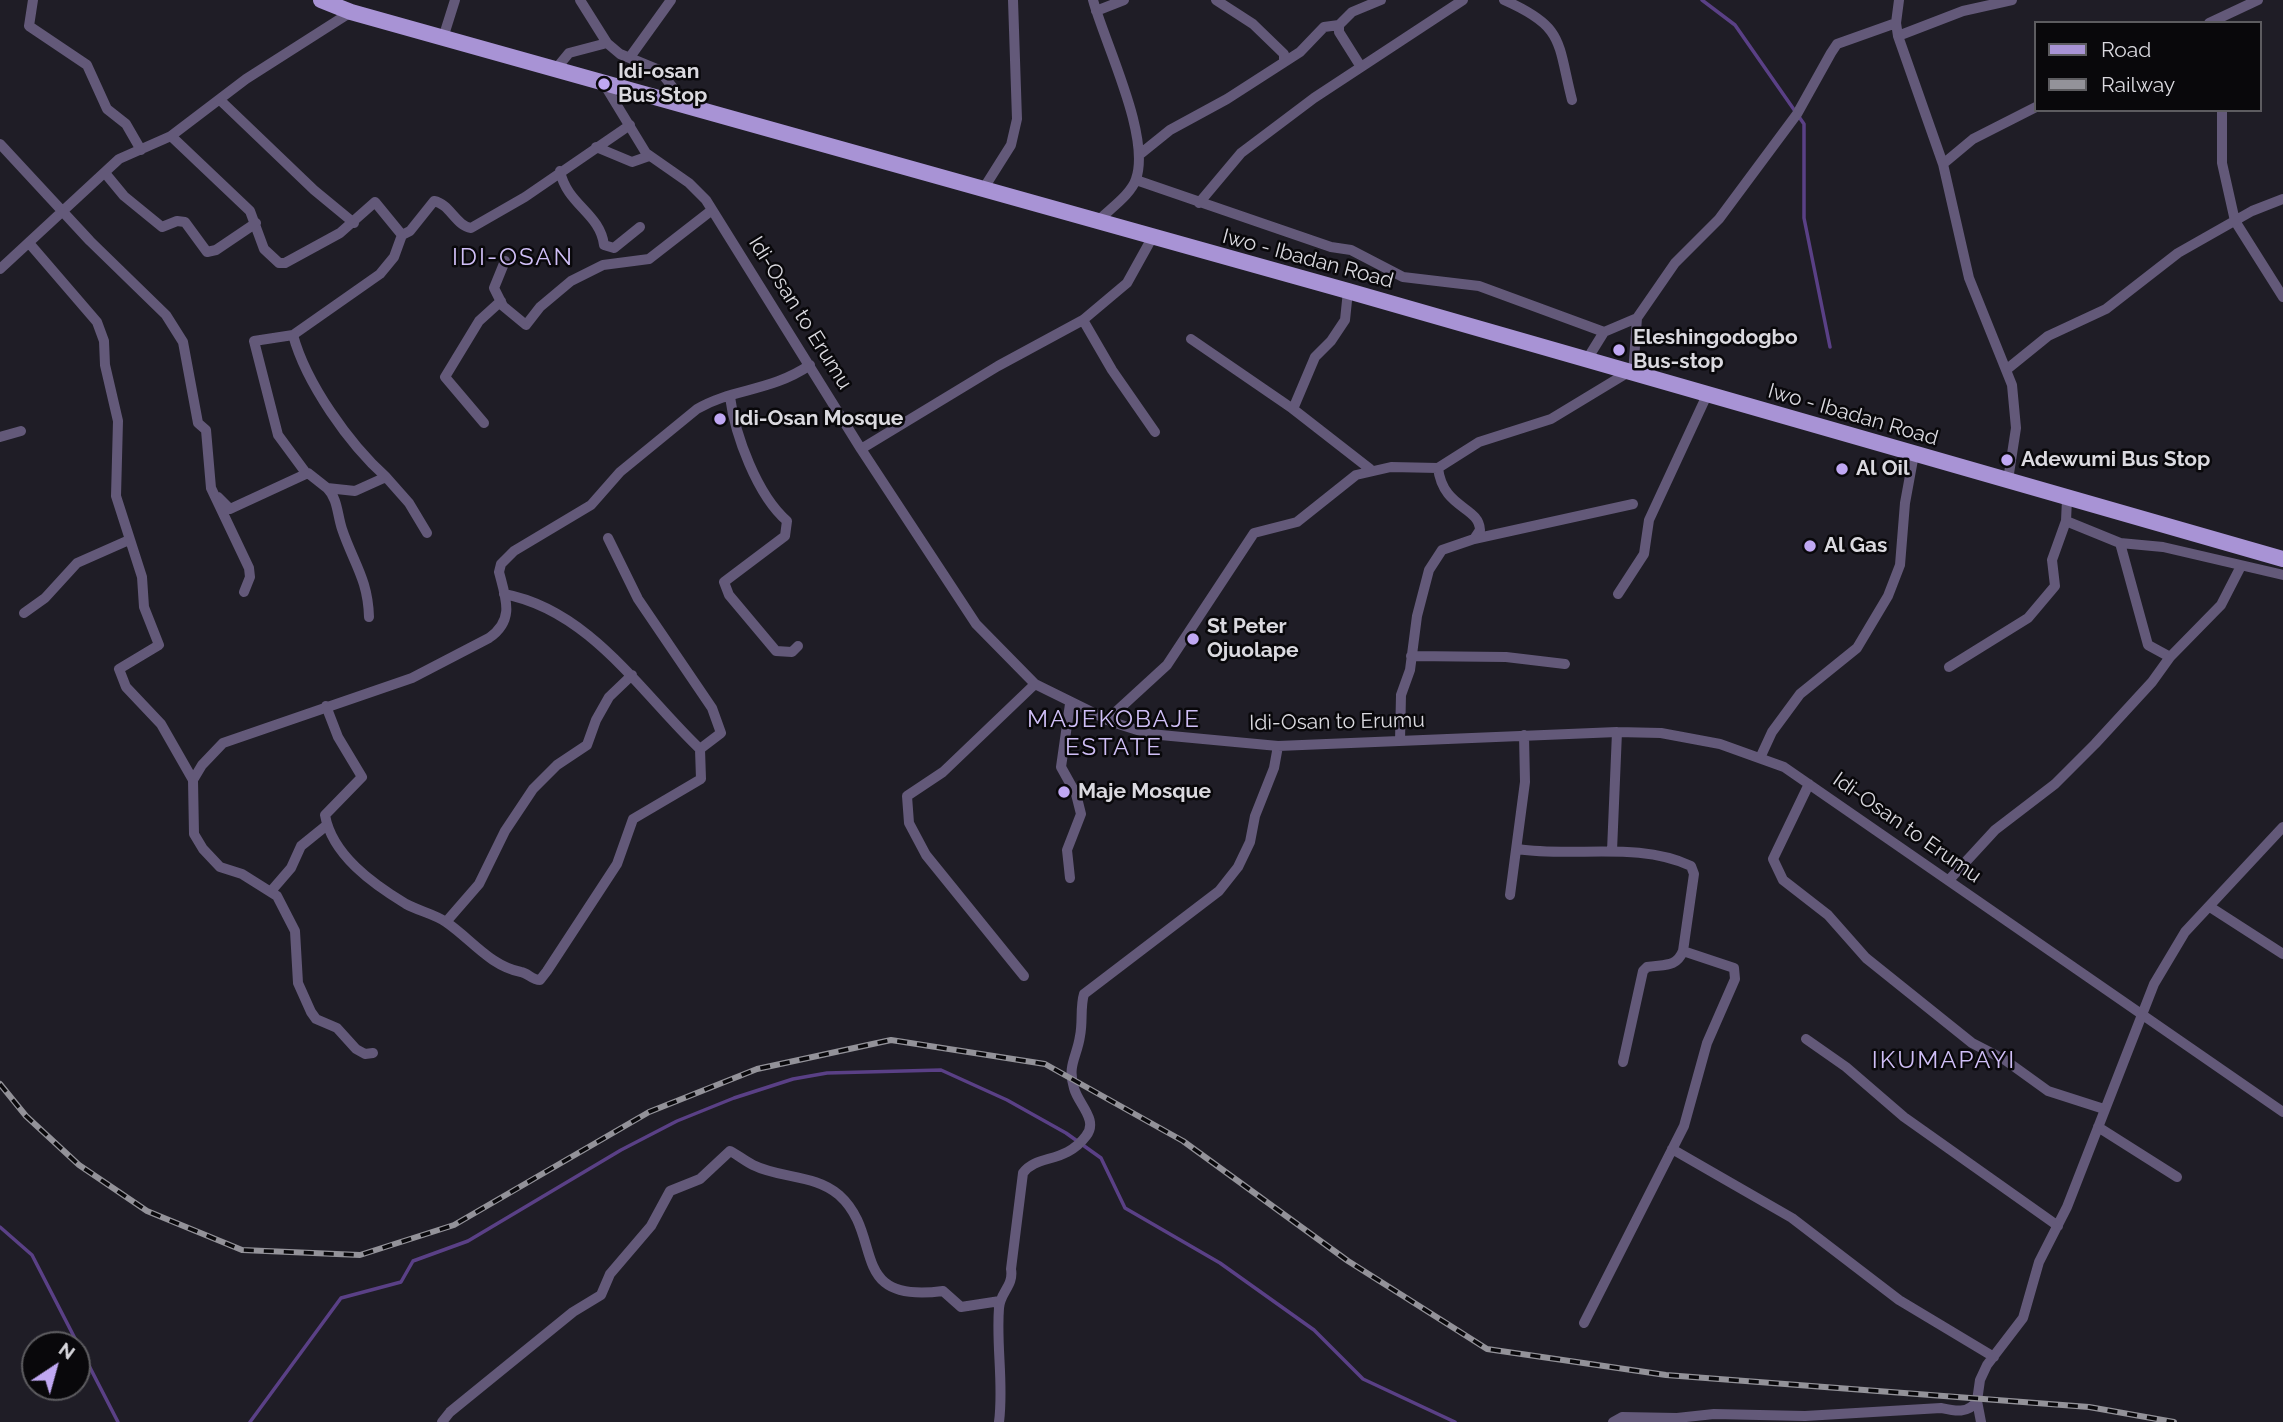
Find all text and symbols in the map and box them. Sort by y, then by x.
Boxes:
legend [2035,21,2262,112]
text: Road [2101,37,2151,62]
place label: Idi-osan Bus Stop [618,59,707,109]
text: Railway [2101,72,2175,97]
marker: Idi-osan Bus Stop [596,76,612,92]
street label: Iwo - Ibadan Road [1220,224,1396,294]
street label: Idi-Osan to Erumu [743,232,857,394]
district label: IDI-OSAN [453,244,573,272]
place label: Eleshingodogbo Bus-stop [1633,325,1798,375]
marker: Eleshingodogbo Bus-stop [1611,342,1627,358]
street label: Iwo - Ibadan Road [1765,379,1941,451]
place label: Idi-Osan Mosque [734,406,903,432]
marker: Idi-Osan Mosque [712,411,728,427]
place label: Adewumi Bus Stop [2021,447,2210,473]
marker: Adewumi Bus Stop [1999,452,2015,468]
place label: Al Oil [1856,456,1910,482]
marker: Al Oil [1834,461,1850,477]
place label: Al Gas [1824,533,1887,559]
marker: Al Gas [1802,538,1818,554]
place label: St Peter Ojuolape [1207,614,1299,664]
marker: St Peter Ojuolape [1185,631,1201,647]
district label: MAJEKOBAJE ESTATE [1028,706,1200,762]
street label: Idi-Osan to Erumu [1249,708,1425,736]
street label: Idi-Osan to Erumu [1828,767,1986,889]
place label: Maje Mosque [1078,779,1211,805]
marker: Maje Mosque [1056,784,1072,800]
district label: IKUMAPAYI [1873,1047,2015,1075]
north arrow [21,1331,91,1401]
text: N [55,1337,79,1364]

